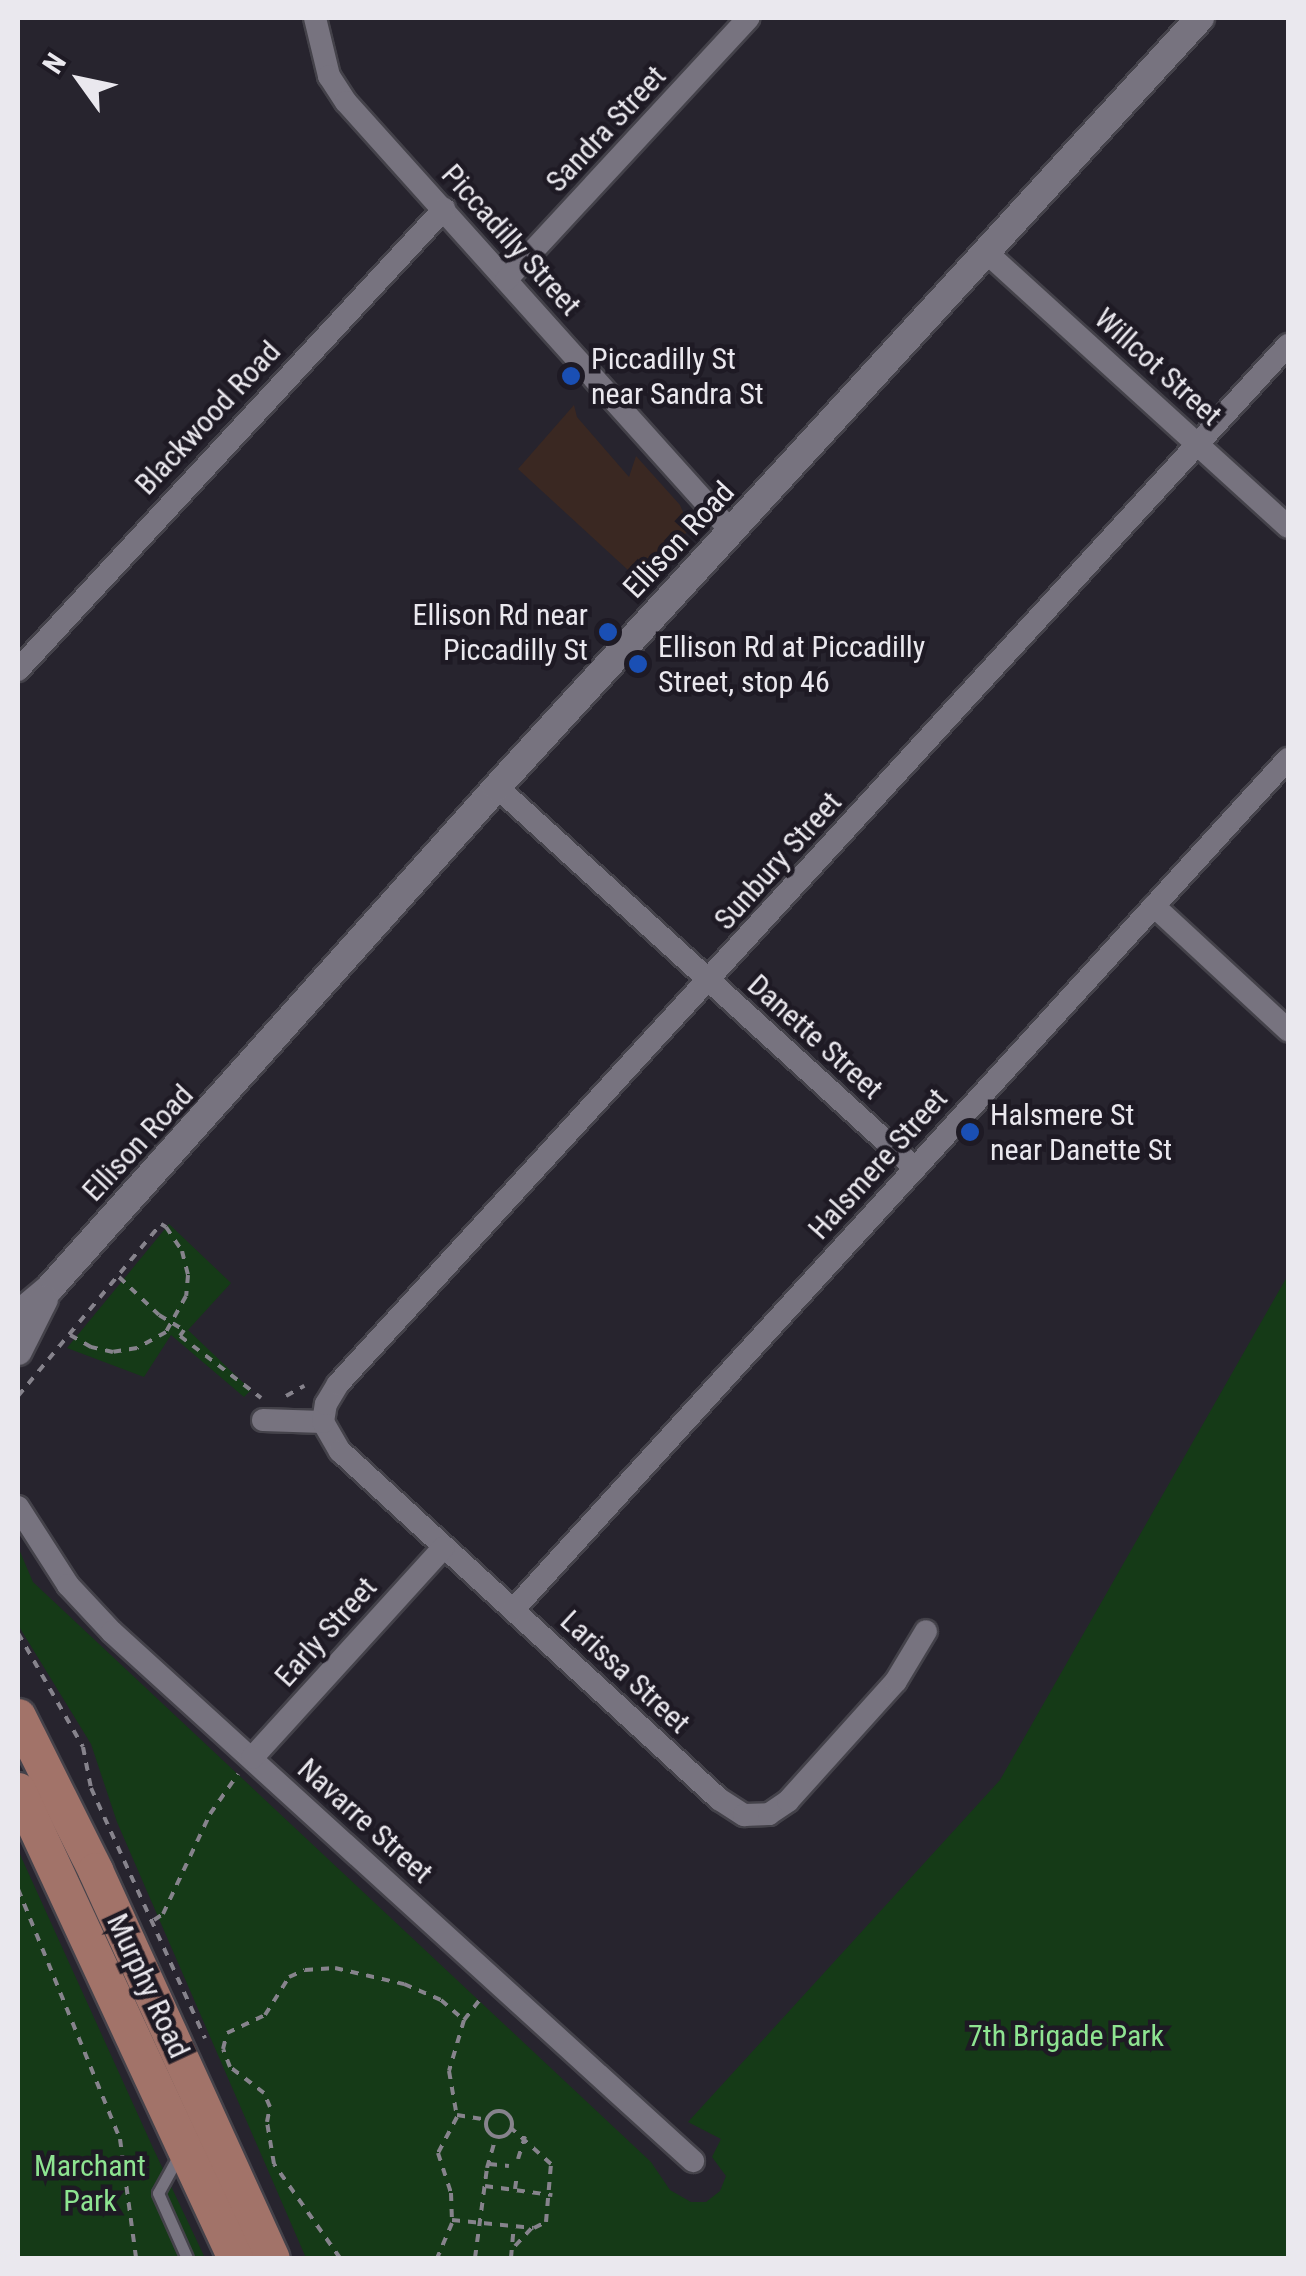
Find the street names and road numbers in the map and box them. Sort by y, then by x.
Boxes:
street label: Sandra Street [538,58,674,200]
street label: Piccadilly Street [434,157,588,323]
street label: Willcot Street [1087,301,1229,433]
street label: Blackwood Road [128,334,288,502]
street label: Ellison Road [616,474,742,606]
street label: Sunbury Street [707,785,849,937]
street label: Danette Street [740,967,890,1107]
street label: Ellison Road [75,1077,201,1209]
street label: Halsmere Street [801,1081,955,1247]
street label: Early Street [267,1570,385,1694]
street label: Larissa Street [553,1603,697,1741]
street label: Navarre Street [290,1751,440,1891]
street label: Murphy Road [99,1908,197,2064]

